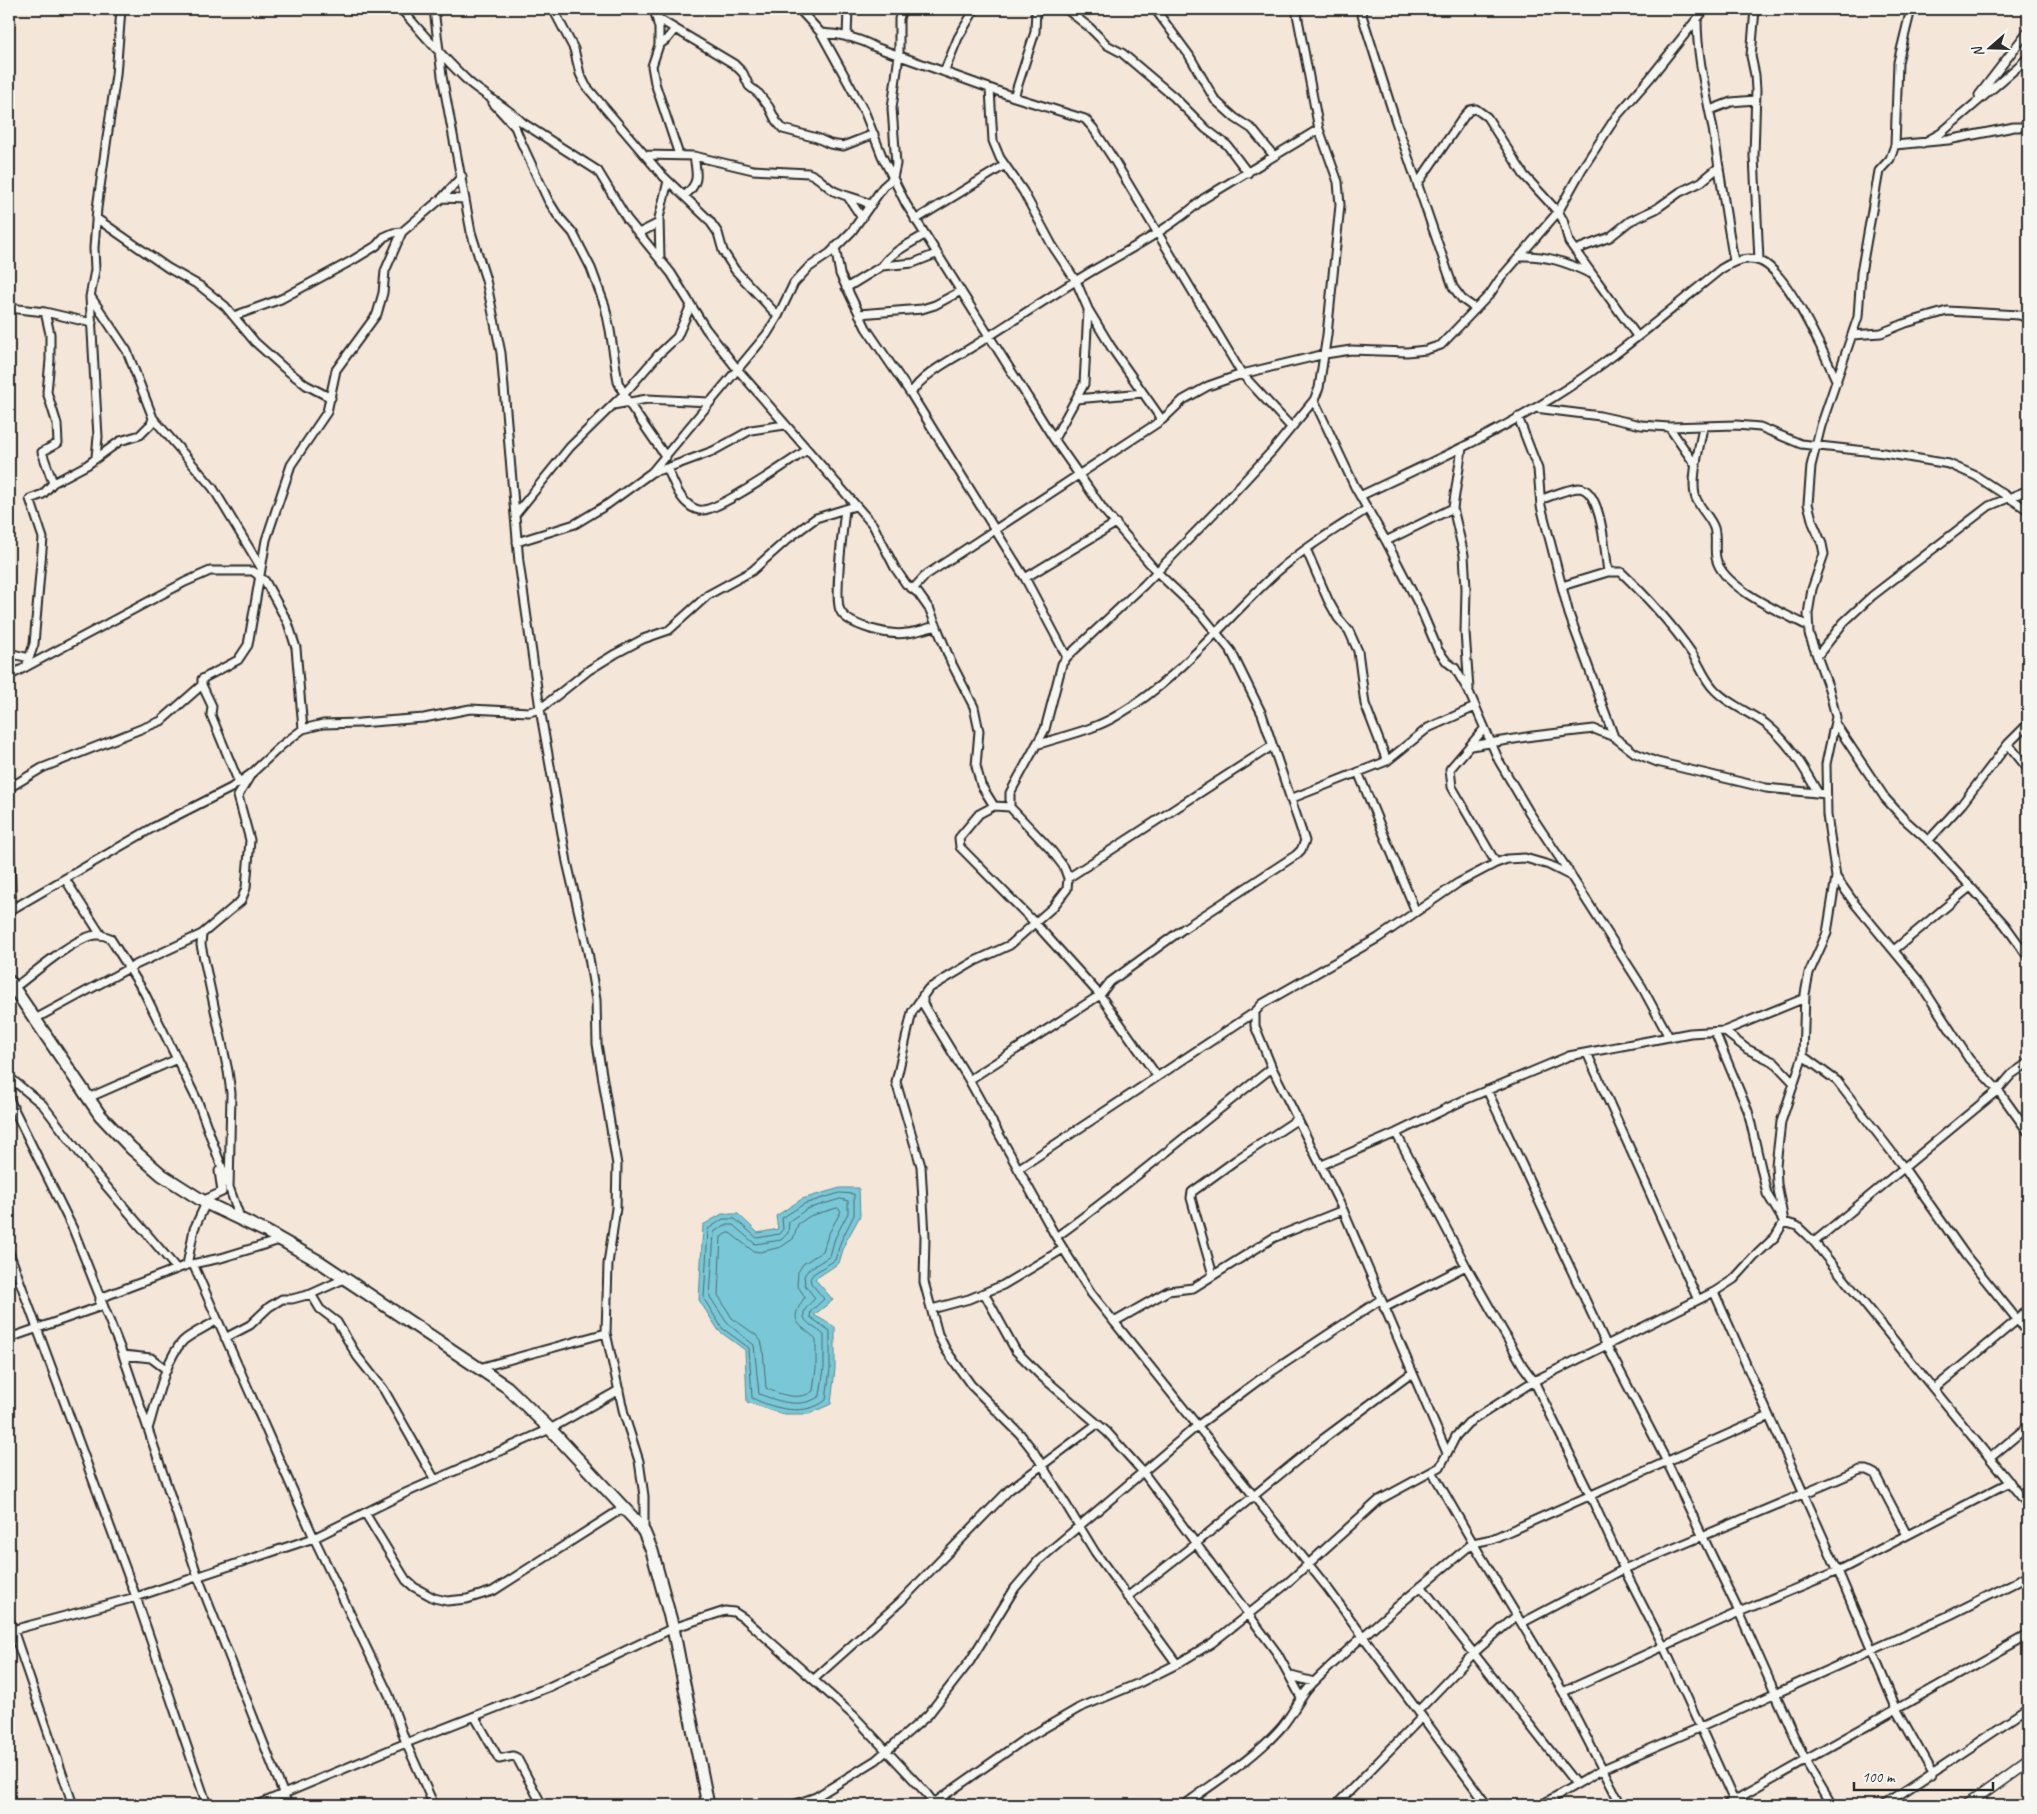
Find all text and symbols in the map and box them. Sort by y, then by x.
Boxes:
north arrow [1964,22,2014,72]
text: N [1968,43,1988,59]
scale bar [1854,1759,1993,1791]
text: 100 m [1862,1768,1896,1787]

